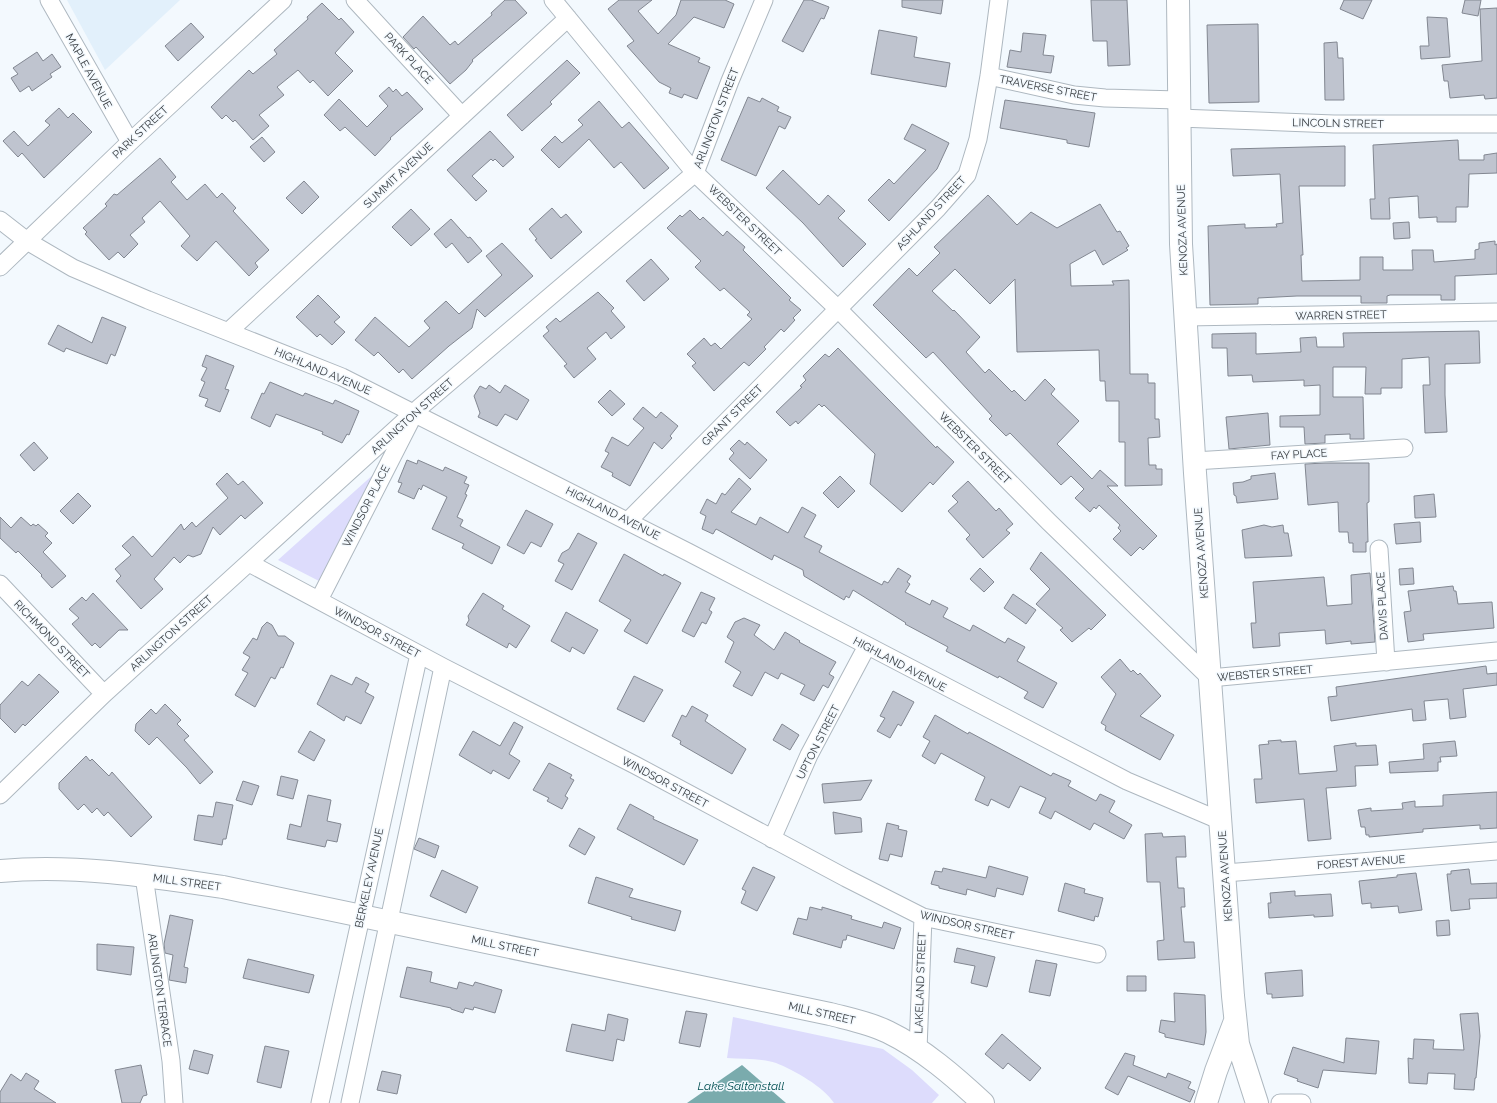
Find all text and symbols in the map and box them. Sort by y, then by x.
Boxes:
street label: PARK PLACE [382,30,436,87]
street label: MAPLE AVENUE [63,31,115,111]
street label: ARLINGTON STREET [691,66,742,170]
street label: TRAVERSE STREET [998,73,1098,104]
street label: PARK STREET [110,103,171,161]
street label: LINCOLN STREET [1292,116,1384,131]
street label: SUMMIT AVENUE [361,140,436,211]
street label: ASHLAND STREET [894,174,969,253]
street label: WEBSTER STREET [706,182,784,259]
street label: KENOZA AVENUE [1174,184,1191,276]
street label: WARREN STREET [1295,308,1387,323]
street label: HIGHLAND AVENUE [272,345,373,398]
street label: ARLINGTON STREET [368,376,457,457]
street label: GRANT STREET [699,382,766,449]
street label: WEBSTER STREET [936,410,1013,487]
street label: FAY PLACE [1270,447,1328,462]
street label: WINDSOR PLACE [340,463,393,549]
street label: HIGHLAND AVENUE [564,484,662,543]
street label: KENOZA AVENUE [1192,507,1211,599]
street label: DAVIS PLACE [1374,571,1391,641]
street label: ARLINGTON STREET [127,593,216,674]
street label: RICHMOND STREET [11,598,92,681]
street label: WINDSOR STREET [331,604,423,661]
street label: HIGHLAND AVENUE [851,634,949,695]
street label: WEBSTER STREET [1217,663,1314,684]
street label: UPTON STREET [794,703,843,782]
street label: WINDSOR STREET [619,754,711,811]
street label: BERKELEY AVENUE [353,827,386,929]
street label: KENOZA AVENUE [1216,830,1235,922]
street label: FOREST AVENUE [1316,853,1406,872]
street label: MILL STREET [152,871,222,894]
street label: WINDSOR STREET [919,908,1015,943]
street label: ARLINGTON TERRACE [145,932,174,1048]
street label: LAKELAND STREET [912,932,929,1034]
street label: MILL STREET [470,933,540,960]
street label: MILL STREET [787,999,857,1028]
water label: Lake Saltonstall [698,1079,784,1093]

